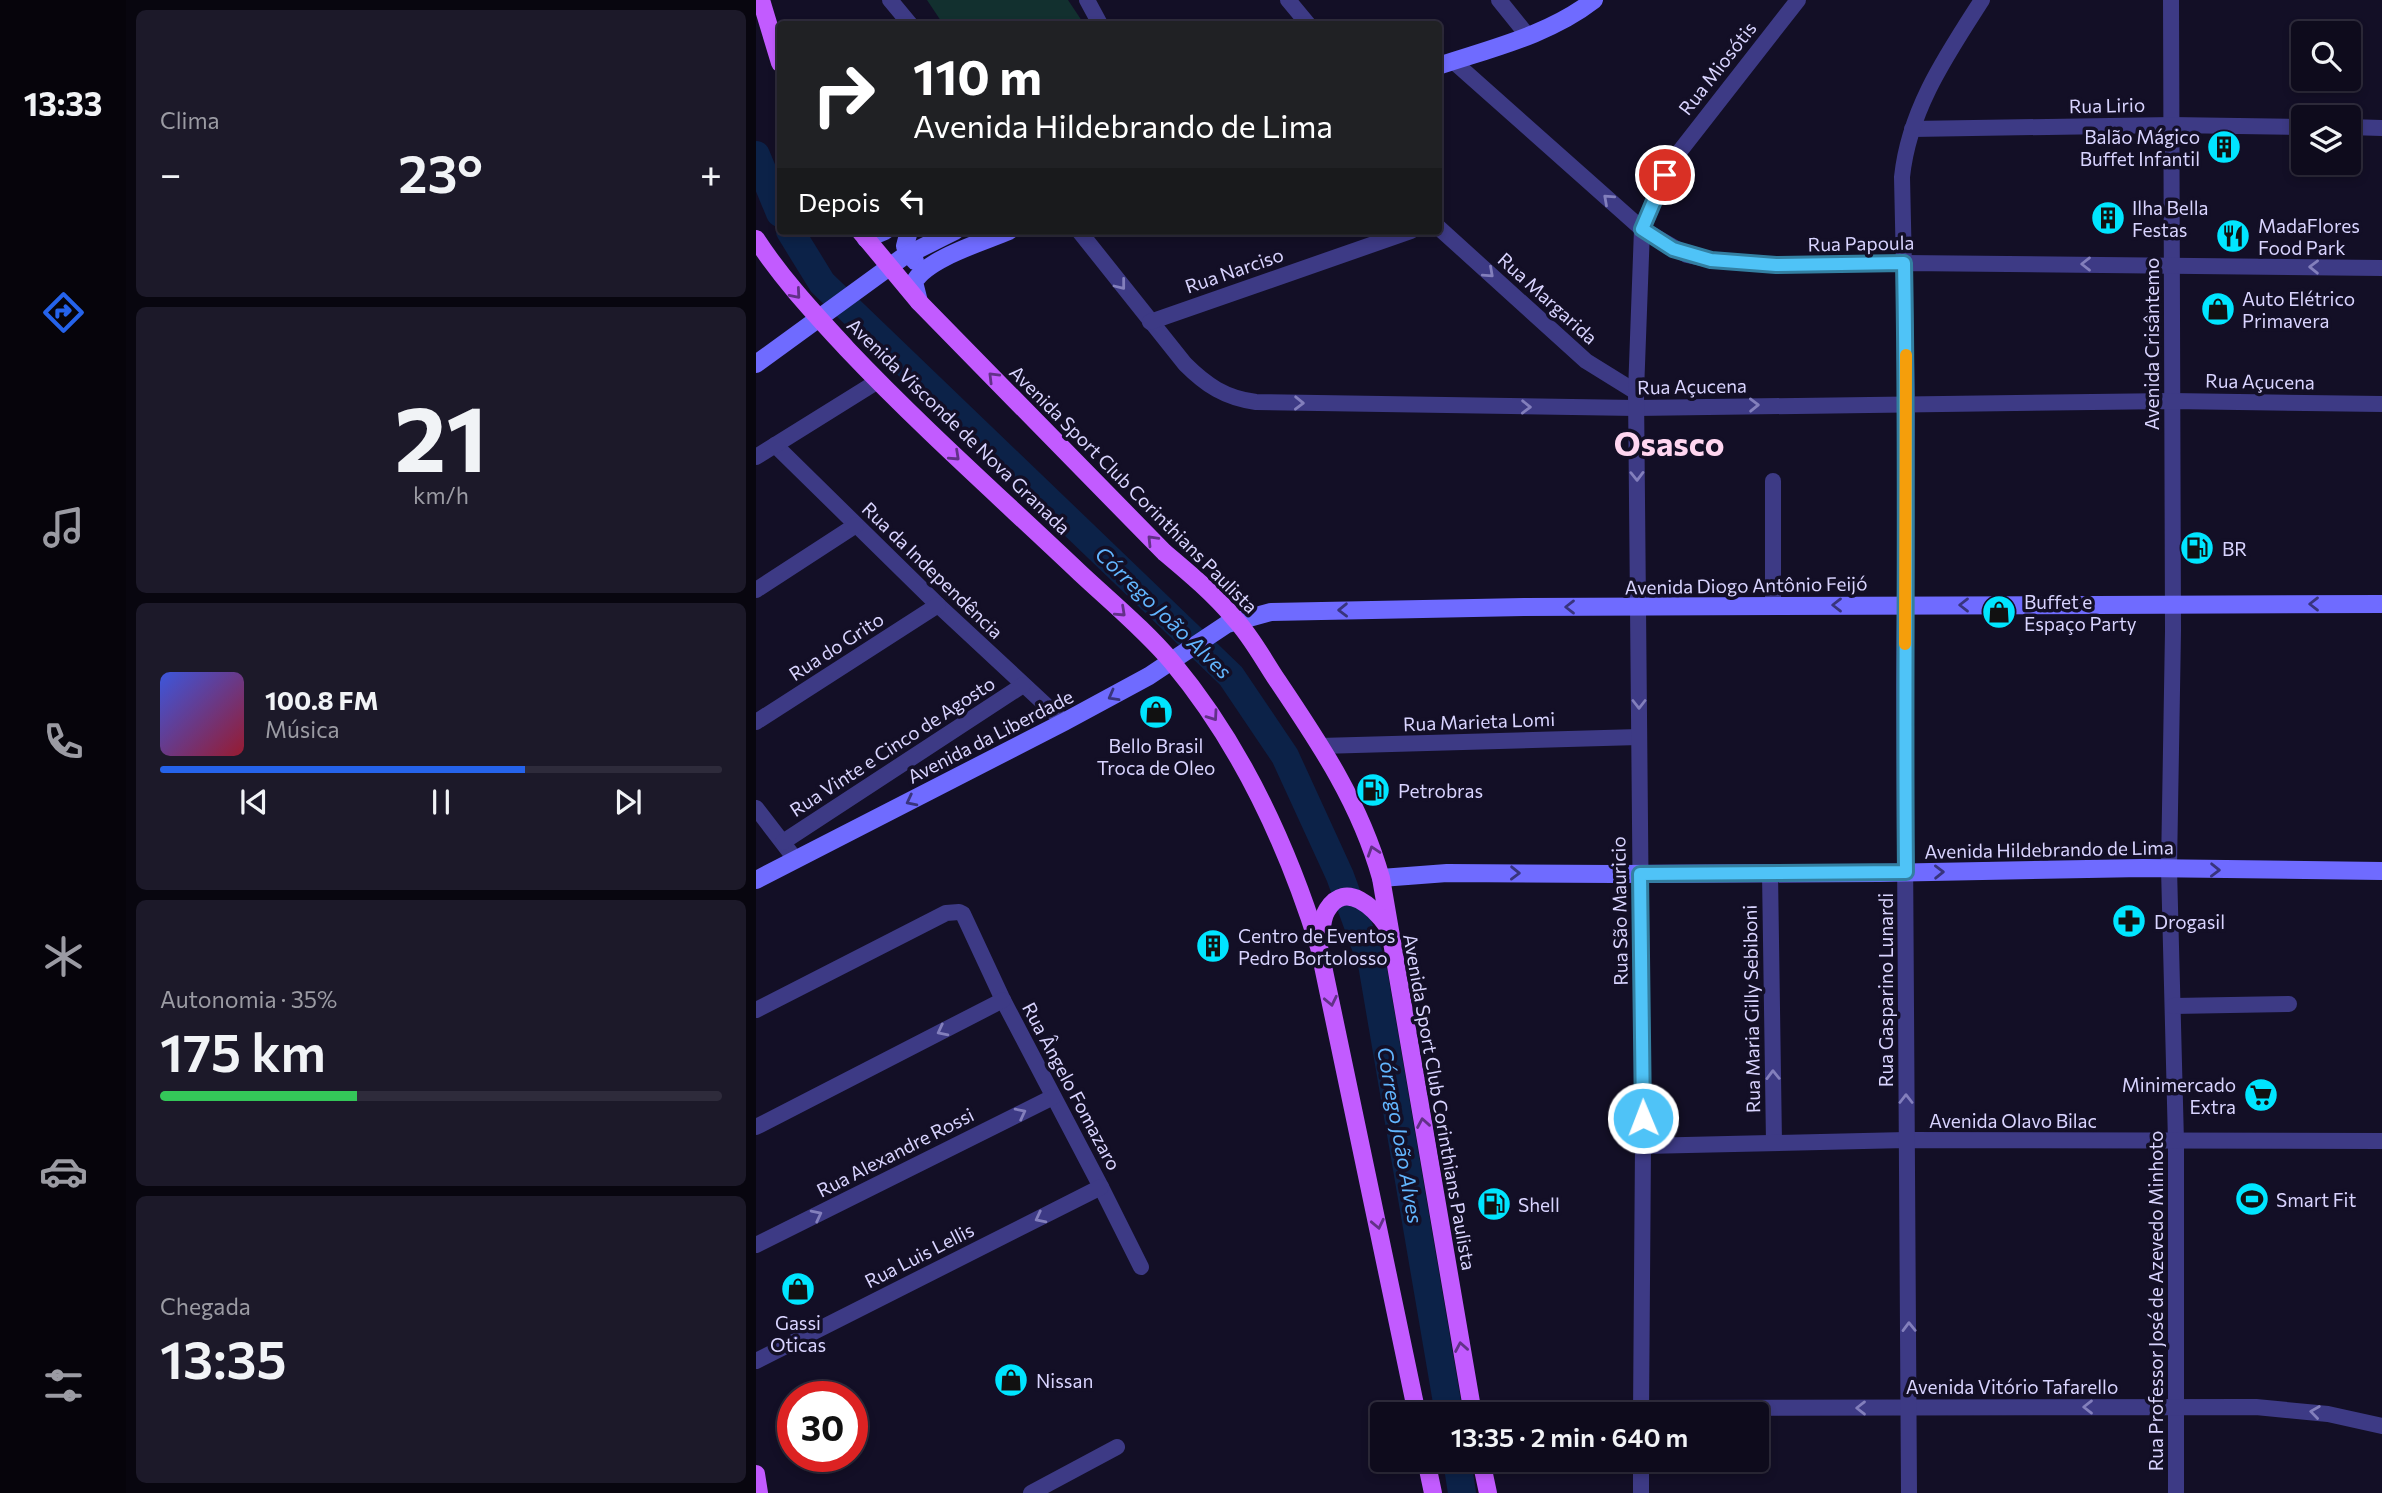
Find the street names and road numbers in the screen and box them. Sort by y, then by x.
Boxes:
street label: Rua Miosótis [1673,17,1761,119]
street label: Rua Lirio [2069,93,2145,117]
street label: Rua Papoula [1807,231,1915,255]
street label: Rua Narciso [1182,242,1286,298]
street label: Rua Margarida [1494,247,1602,349]
street label: Avenida Crisântemo [2140,258,2163,430]
street label: Avenida Visconde de Nova Granada [843,313,1075,539]
street label: Avenida Sport Club Corinthians Paulista [1005,360,1263,618]
street label: Rua Açucena [2205,369,2315,393]
street label: Rua Açucena [1637,374,1747,398]
street label: Rua da Independência [858,497,1008,643]
street label: Avenida Diogo Antônio Feijó [1624,571,1868,599]
street label: Rua do Grito [784,607,888,685]
street label: Rua Vinte e Cinco de Agosto [785,671,999,821]
street label: Avenida da Liberdade [903,684,1077,788]
street label: Rua Marieta Lomi [1403,707,1555,735]
street label: Avenida Hildebrando de Lima [1924,835,2174,863]
street label: Rua São Mauricio [1606,836,1632,986]
street label: Rua Gasparino Lunardi [1874,893,1897,1087]
street label: Rua Maria Gilly Sebiboni [1738,905,1764,1113]
street label: Avenida Sport Club Corinthians Paulista [1399,932,1481,1272]
street label: Rua Ângelo Fomazaro [1018,998,1126,1174]
street label: Rua Alexandre Rossi [813,1102,977,1202]
street label: Avenida Olavo Bilac [1929,1109,2097,1132]
street label: Rua Professor José de Azevedo Minhoto [2144,1131,2167,1471]
street label: Rua Luis Lellis [861,1218,977,1292]
street label: Avenida Vitório Tafarello [1906,1375,2118,1398]

